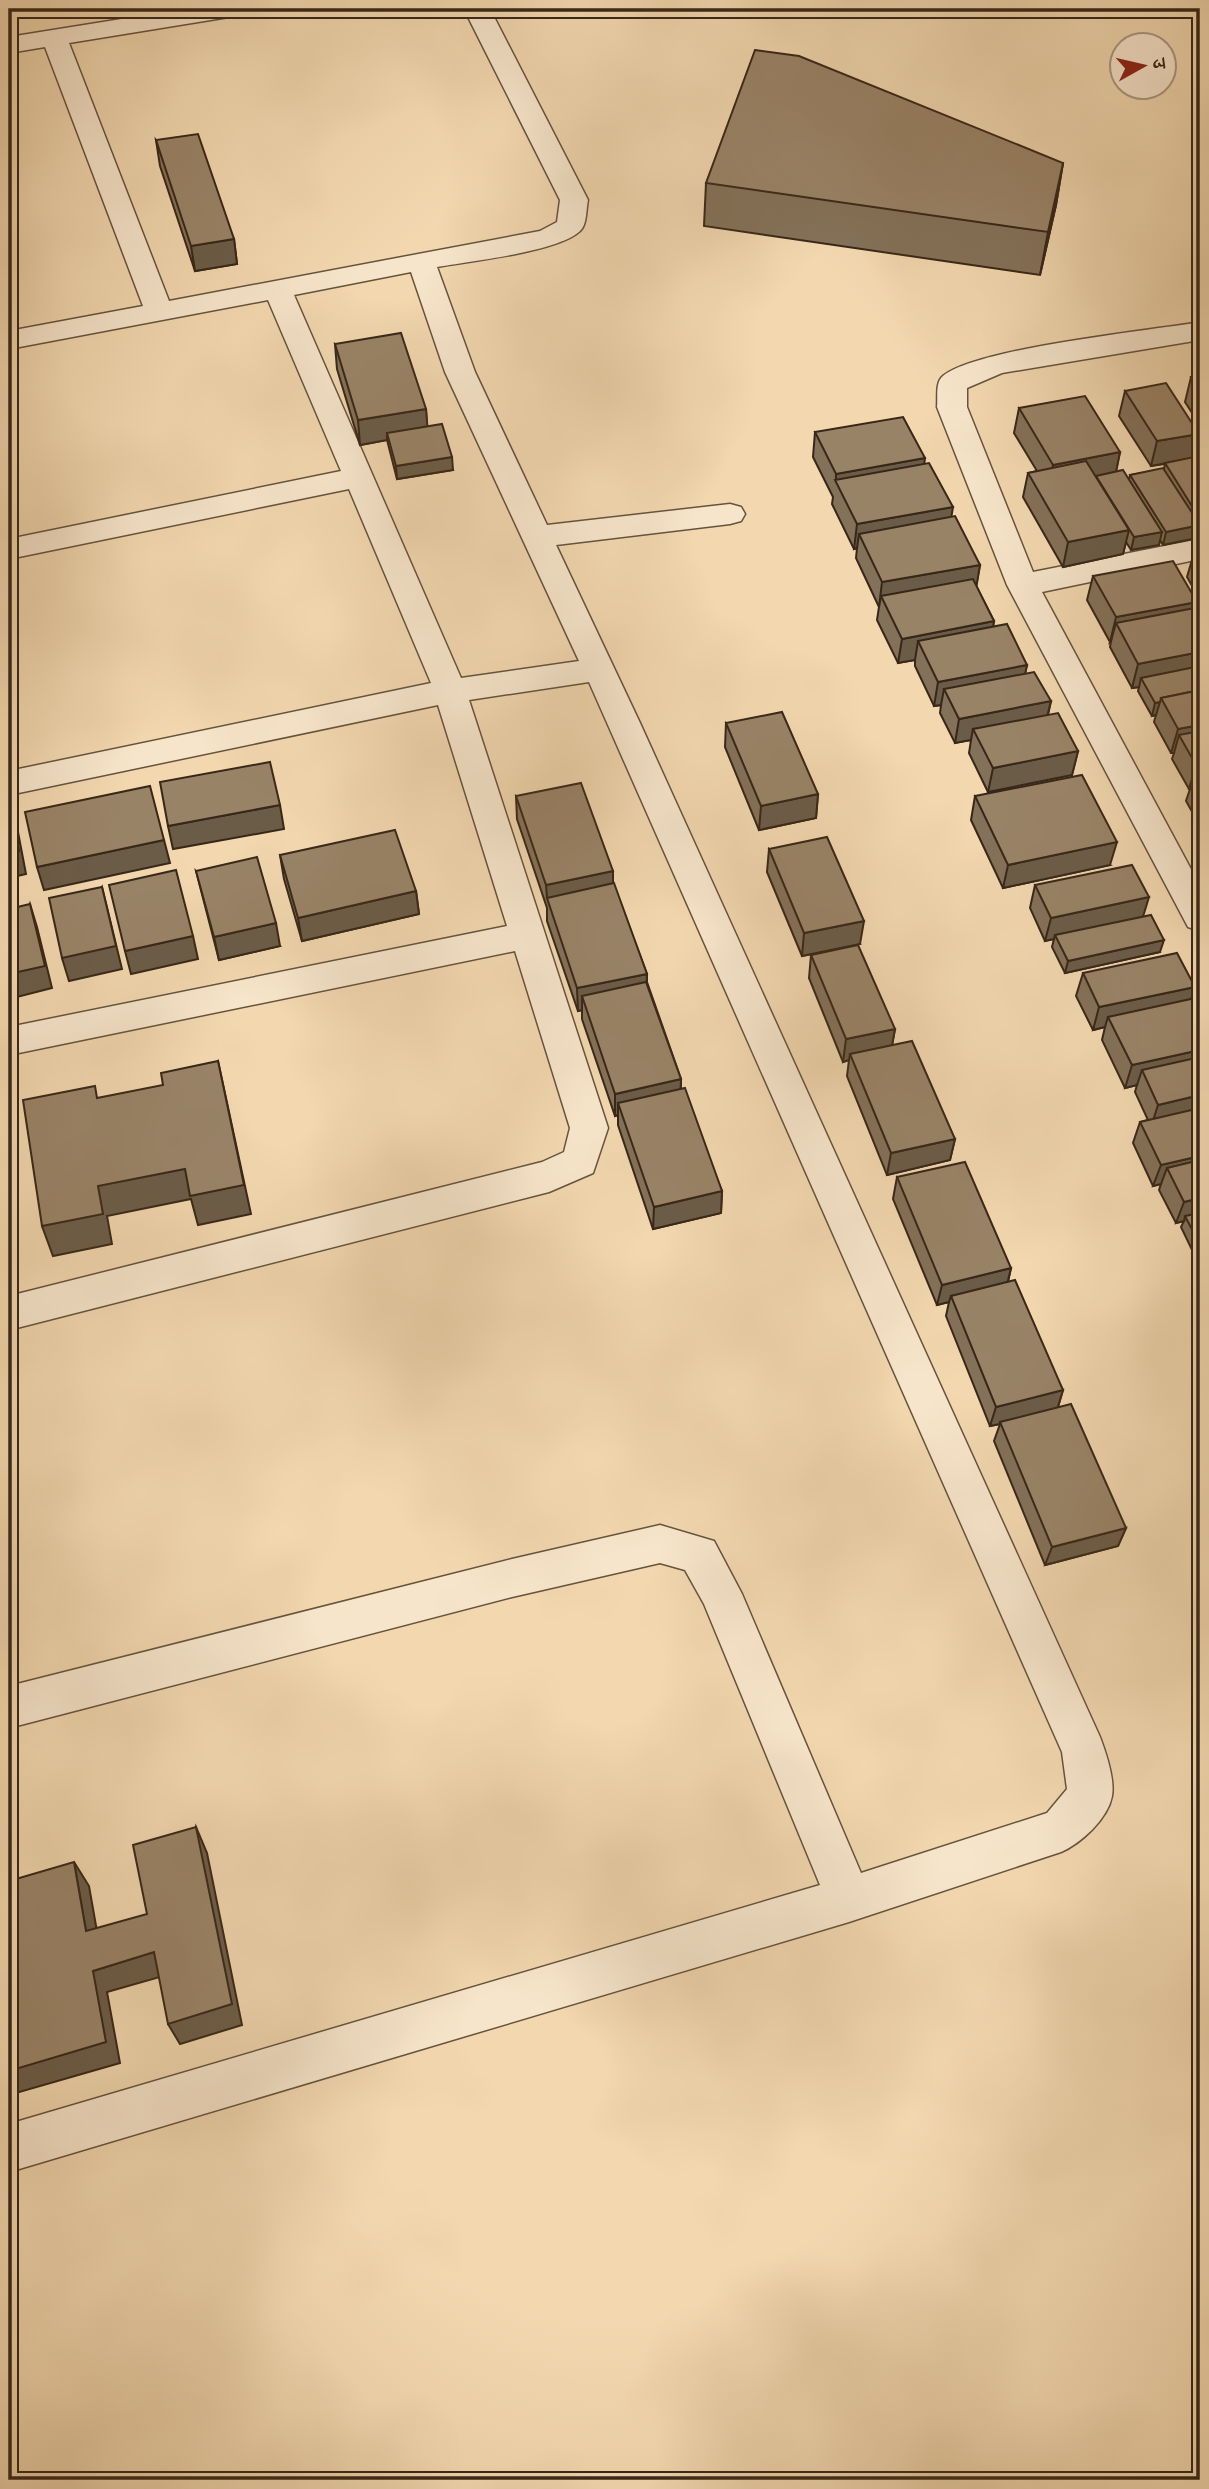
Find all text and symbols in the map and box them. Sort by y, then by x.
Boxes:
north arrow [1108,32,1178,102]
text: उ [1145,55,1175,72]

